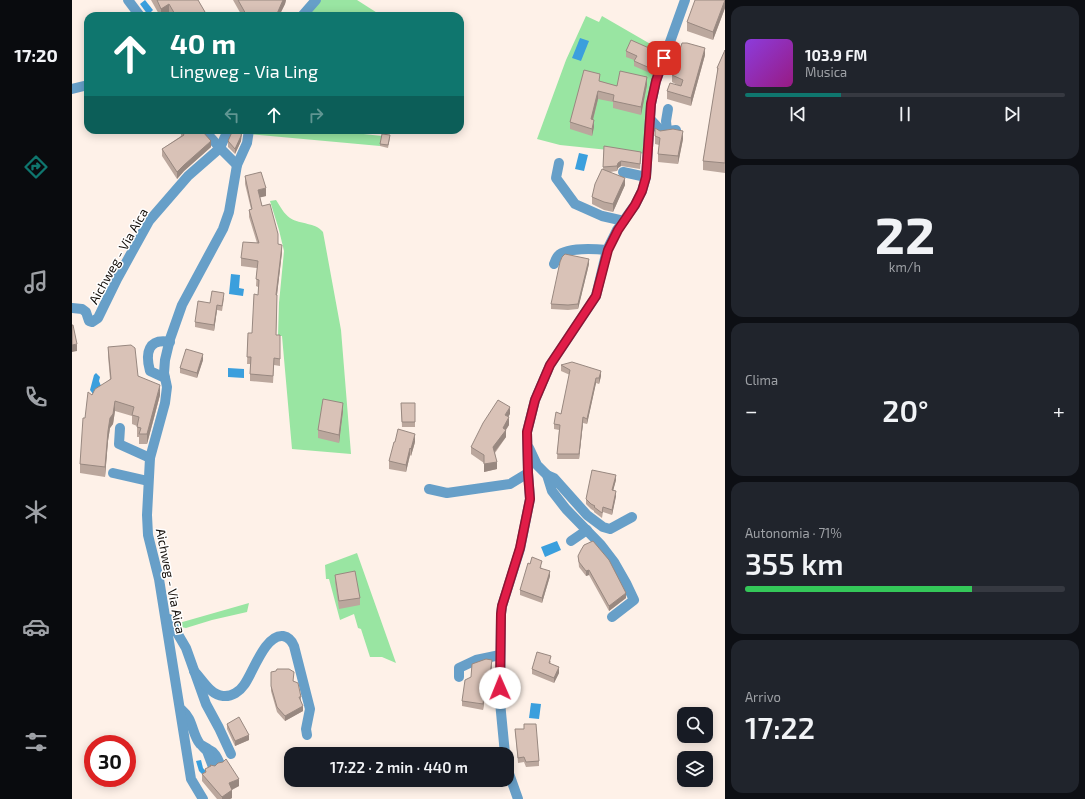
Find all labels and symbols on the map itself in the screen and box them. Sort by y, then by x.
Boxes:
pin [647,41,681,75]
street label: Aichweg - Via Aica [85,205,151,307]
street label: Aichweg - Via Aica [153,527,189,635]
position arrow [479,667,521,709]
speed limit sign: 30 [84,735,136,787]

